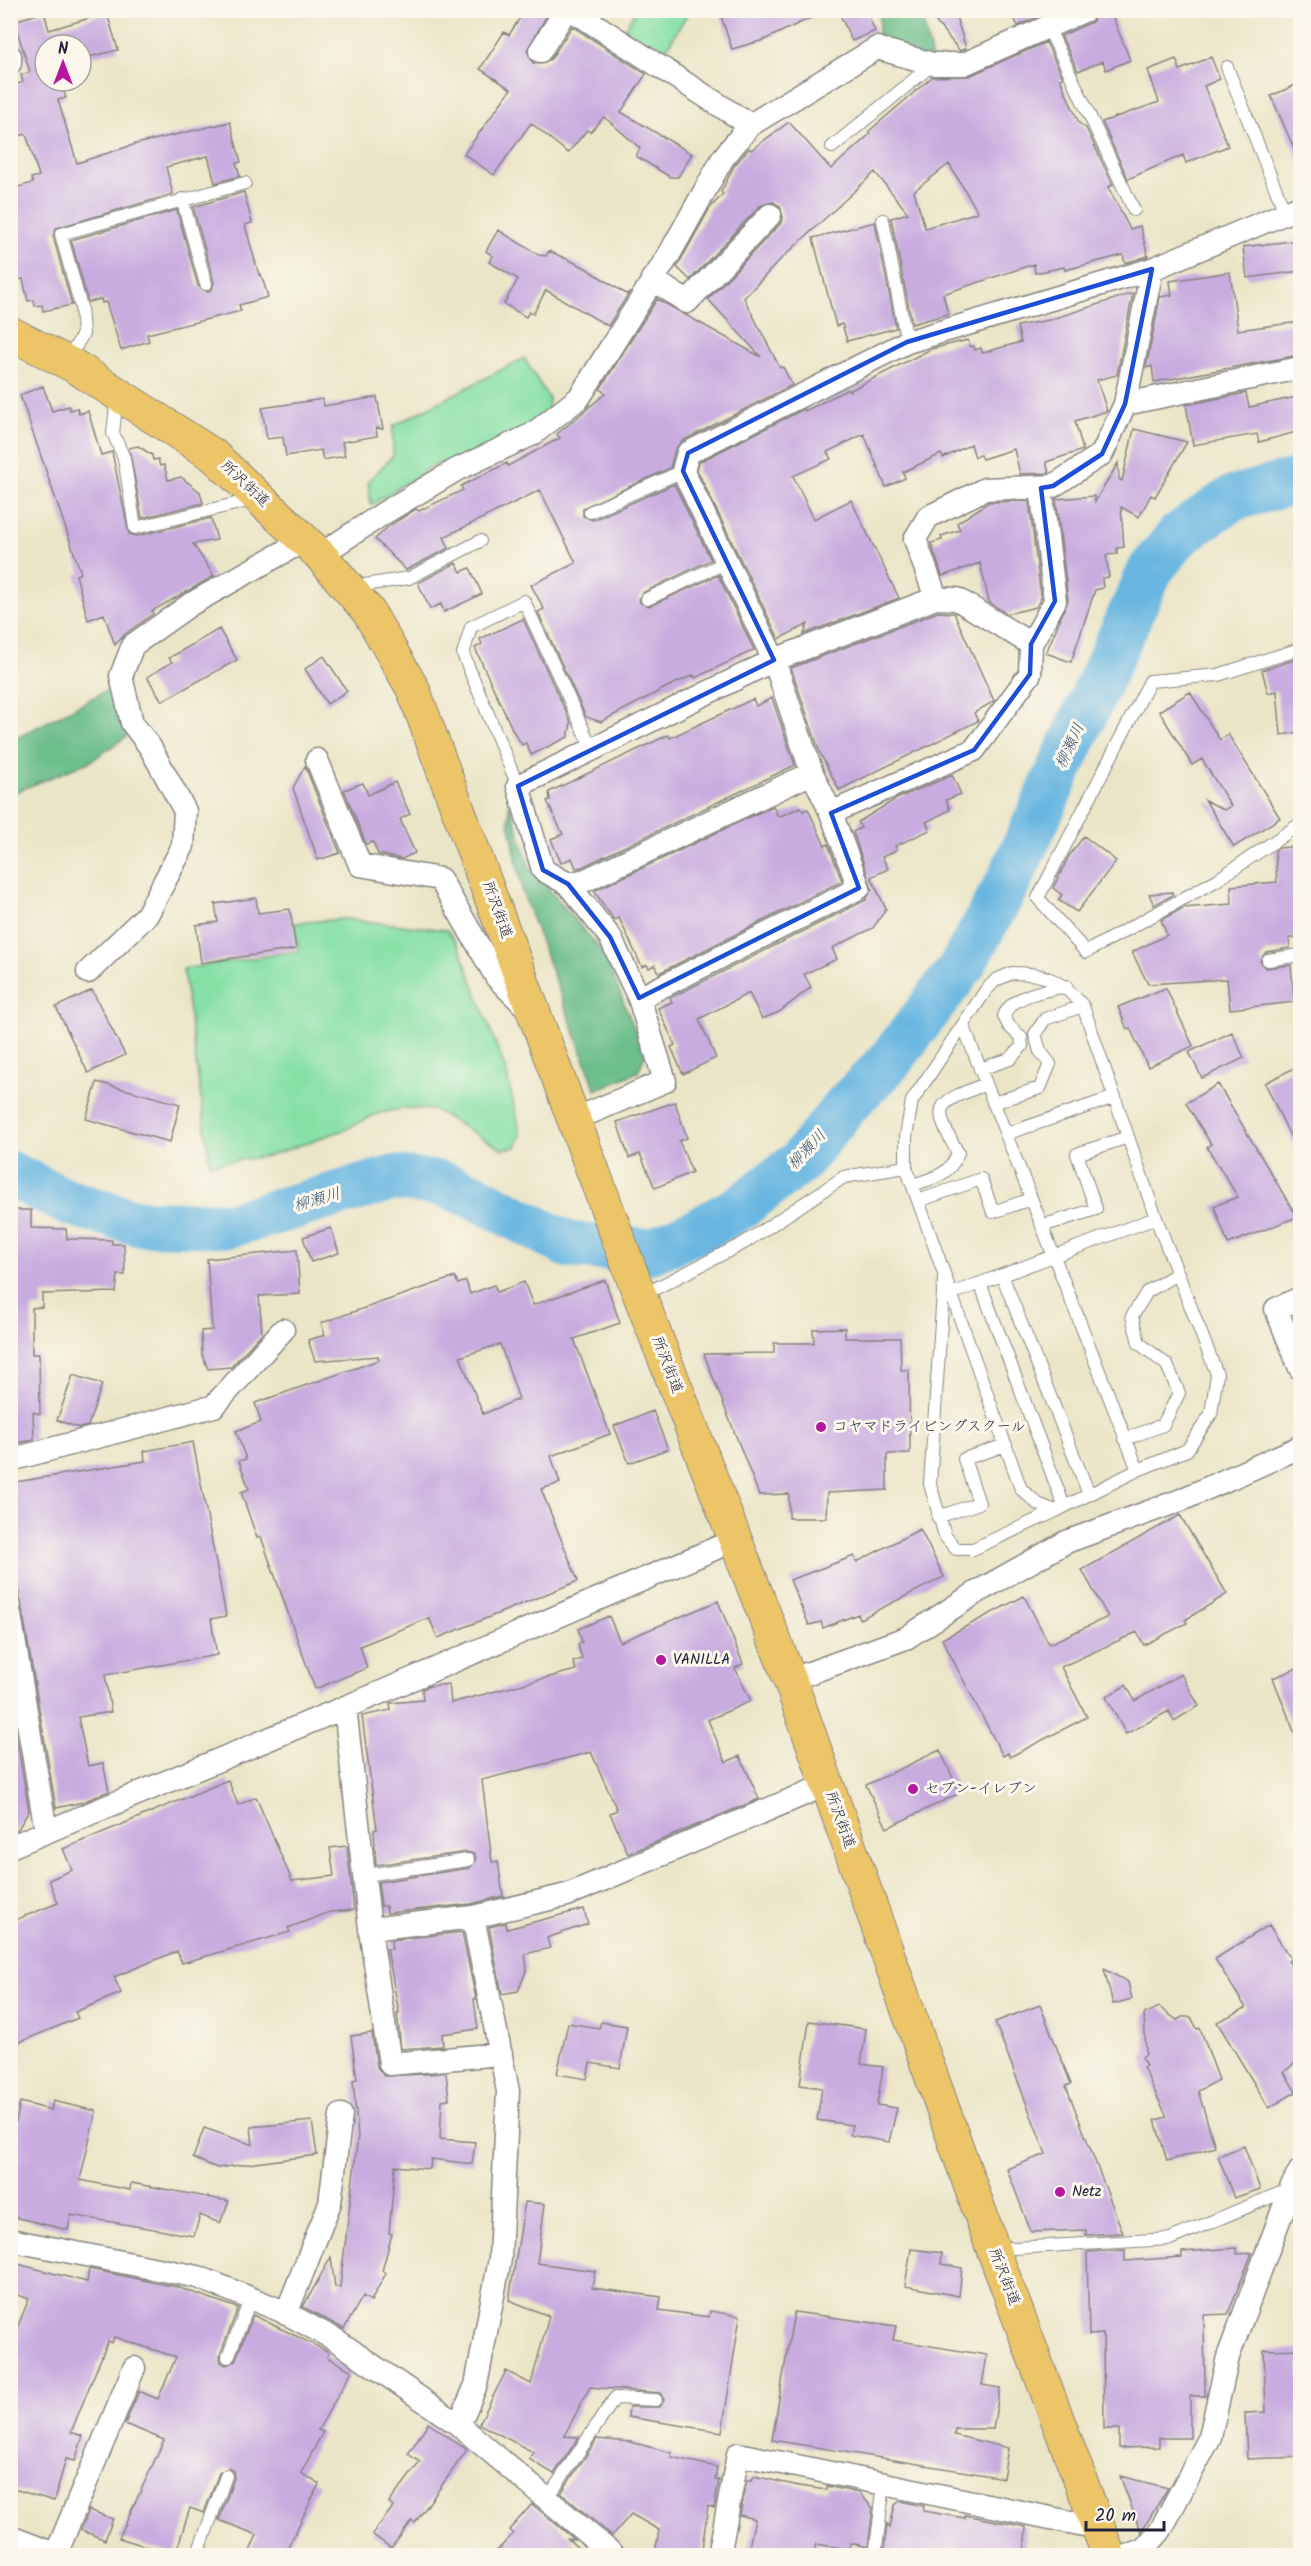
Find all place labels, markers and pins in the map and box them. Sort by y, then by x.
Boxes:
place label: コヤマドライビングスクール [833,1415,1026,1439]
marker: コヤマドライビングスクール [814,1420,828,1434]
place label: VANILLA [673,1648,730,1672]
marker: VANILLA [654,1653,668,1667]
place label: セブン-イレブン [925,1777,1037,1801]
marker: セブン-イレブン [906,1782,920,1796]
place label: Netz [1072,2180,1102,2204]
marker: Netz [1053,2185,1067,2199]

